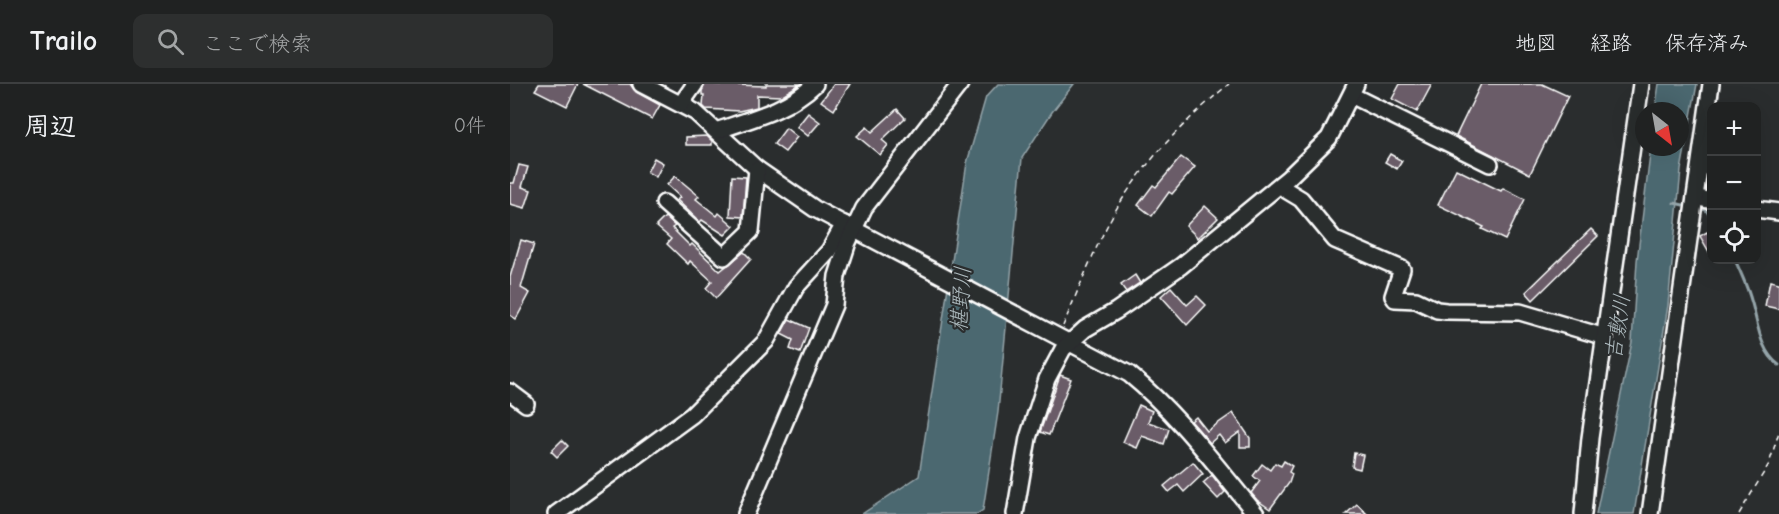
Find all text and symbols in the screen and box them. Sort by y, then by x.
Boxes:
search box [133,14,553,68]
text: Trailo [30,25,97,57]
icon: search [154,25,187,58]
text: ここで検索 [202,31,312,57]
text: 地図 [1515,31,1557,55]
text: 経路 [1590,31,1632,55]
text: 保存済み [1665,31,1749,55]
north arrow [1635,102,1689,156]
map controls [1707,102,1761,264]
button: + [1707,102,1761,156]
text: 周辺 [24,112,76,142]
text: 0件 [454,114,486,137]
button: − [1707,156,1761,210]
button: locate [1707,210,1761,264]
water label: 椹野川 [946,265,976,333]
water label: 吉敷川 [1601,293,1635,361]

